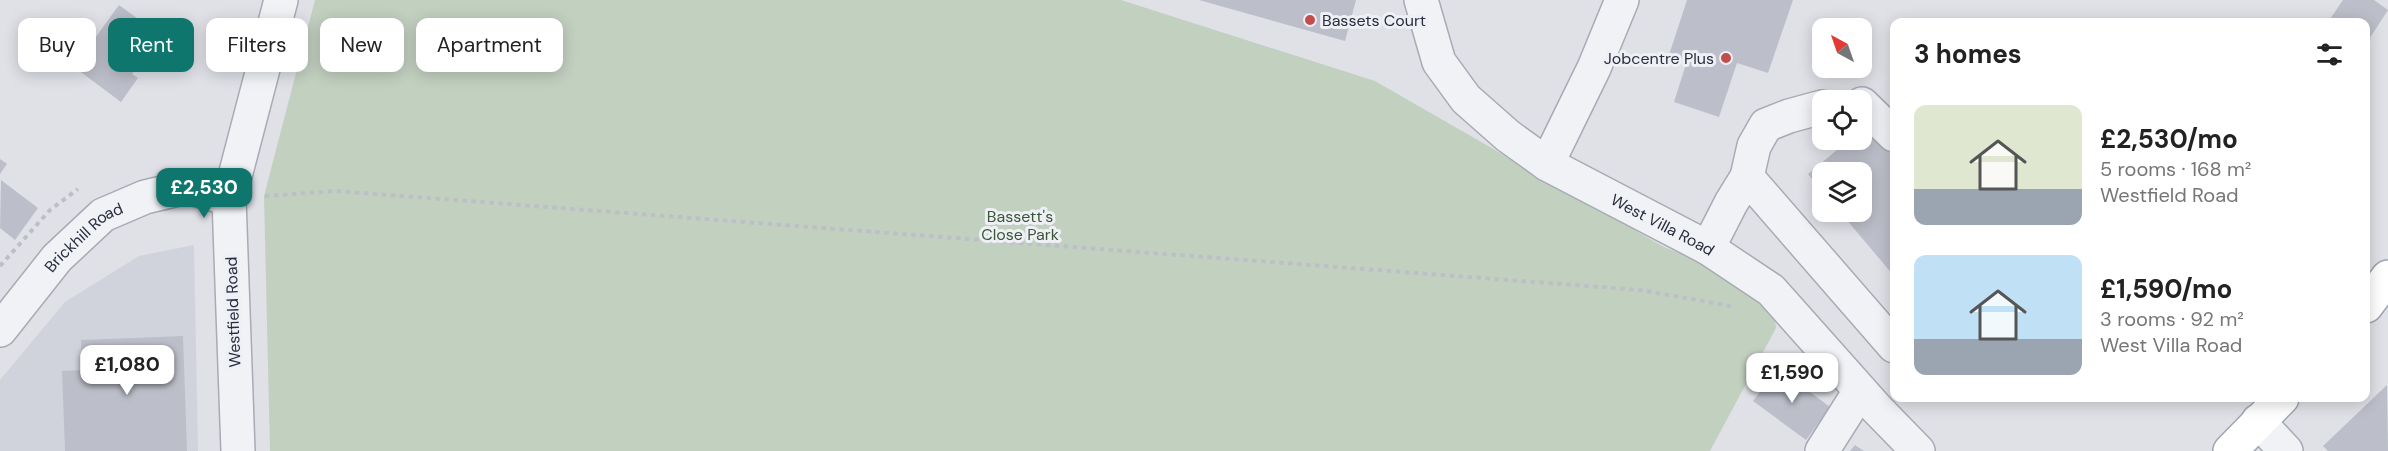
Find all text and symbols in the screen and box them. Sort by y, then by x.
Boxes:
place label: Bassets Court [1322,10,1426,31]
marker: Bassets Court [1303,13,1317,27]
chip: Buy [18,18,96,72]
chip: Rent [108,18,194,72]
chip: Filters [206,18,308,72]
chip: New [320,18,404,72]
chip: Apartment [416,18,563,72]
north arrow [1812,18,1872,78]
map controls [1812,18,1872,222]
text: 3 homes [1914,37,2022,71]
icon: filters [2313,38,2346,71]
place label: Jobcentre Plus [1604,48,1714,69]
marker: Jobcentre Plus [1719,51,1733,65]
button: locate [1812,90,1872,150]
text: £2,530/mo [2100,122,2238,156]
icon: home [1962,129,2034,201]
text: 5 rooms · 168 m² [2100,156,2251,182]
button: layers [1812,162,1872,222]
pin: £2,530 [155,168,253,219]
text: £2,530 [170,174,238,200]
text: Westfield Road [2100,182,2239,208]
street label: West Villa Road [1607,189,1719,260]
street label: Brickhill Road [39,197,126,276]
park label: Bassett's Close Park [981,206,1059,245]
street label: Westfield Road [221,256,245,368]
text: £1,590/mo [2100,272,2232,306]
icon: home [1962,279,2034,351]
text: 3 rooms · 92 m² [2100,306,2244,332]
text: West Villa Road [2100,332,2242,358]
pin: £1,080 [78,345,176,396]
text: £1,080 [94,351,160,377]
pin: £1,590 [1743,353,1841,404]
text: £1,590 [1760,359,1824,385]

